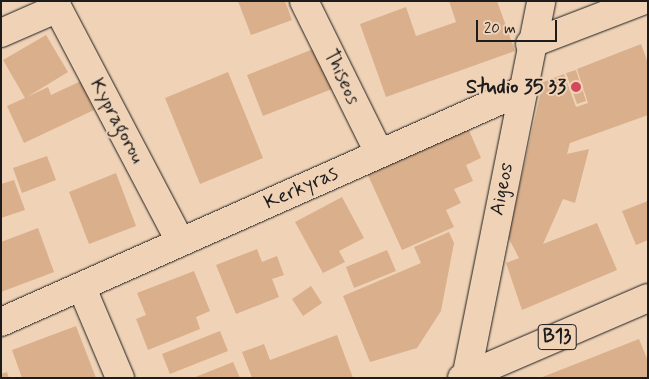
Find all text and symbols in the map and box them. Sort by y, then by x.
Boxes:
scale bar [479,10,560,42]
text: 20 m [484,19,516,39]
street label: Thiseos [318,45,366,109]
street label: Kypragorou [85,74,149,168]
place label: Studio 35 33 [466,75,566,99]
marker: Studio 35 33 [570,81,582,93]
street label: Kerkyras [260,161,342,215]
street label: Aigeos [485,161,519,217]
road number: B13 [537,321,577,354]

